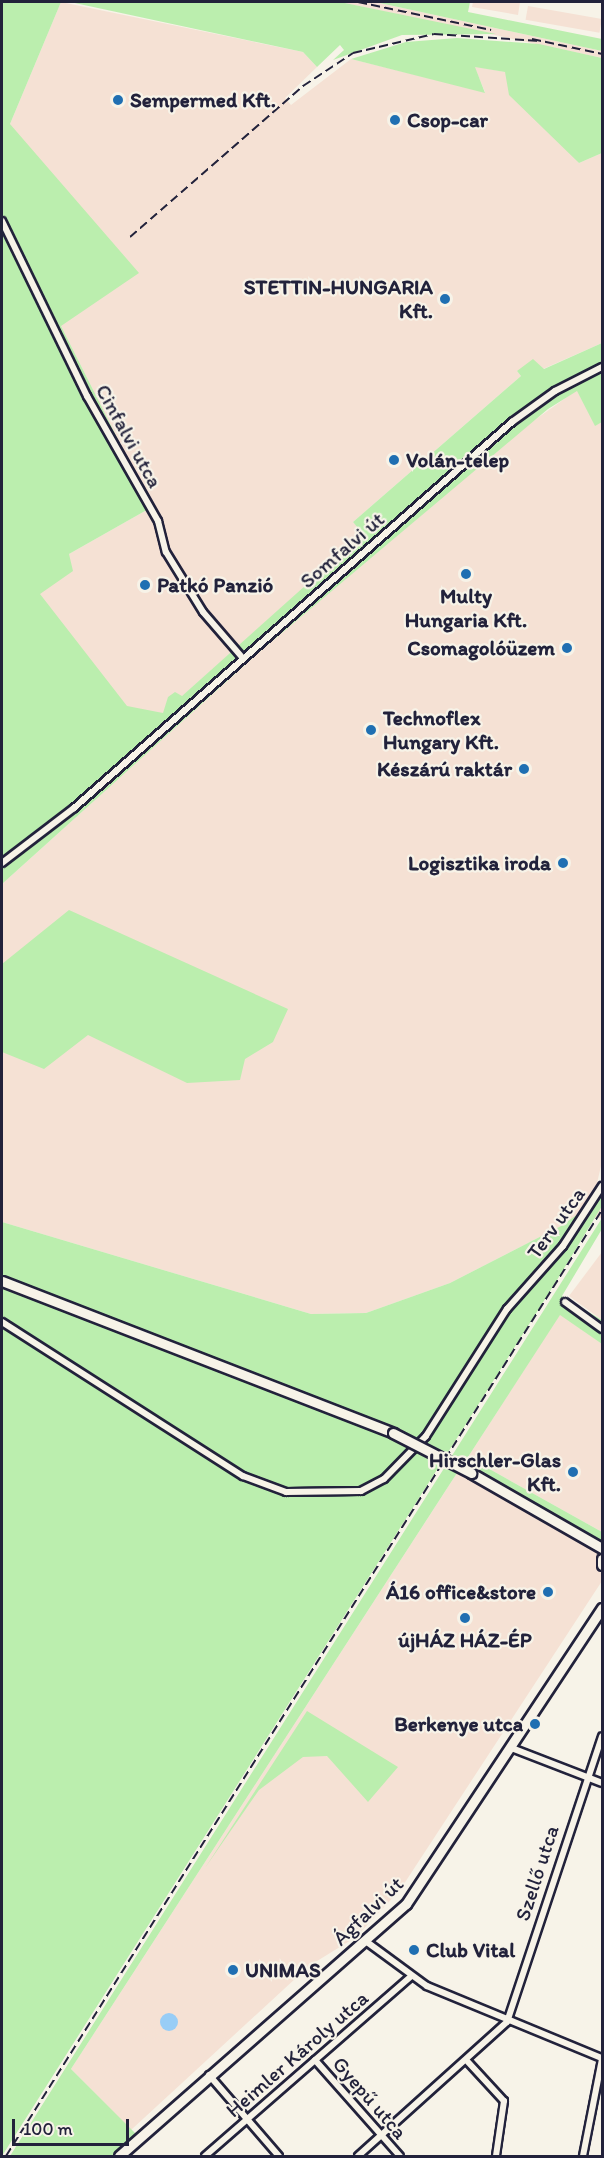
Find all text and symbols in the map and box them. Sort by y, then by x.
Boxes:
place label: Sempermed Kft. [130,87,276,113]
marker: Sempermed Kft. [111,93,125,107]
place label: Csop-car [407,107,488,133]
marker: Csop-car [388,113,402,127]
place label: STETTIN-HUNGARIA Kft. [244,274,433,324]
marker: STETTIN-HUNGARIA Kft. [438,292,452,306]
street label: Cinfalvi utca [90,380,168,492]
place label: Volán-telep [406,447,509,473]
marker: Volán-telep [387,453,401,467]
street label: Somfalvi út [295,506,389,594]
marker: Multy Hungaria Kft. [459,567,473,581]
place label: Patkó Panzió [157,572,273,598]
marker: Patkó Panzió [138,578,152,592]
place label: Multy Hungaria Kft. [405,583,527,633]
place label: Csomagolóüzem [407,635,555,661]
marker: Csomagolóüzem [560,641,574,655]
place label: Technoflex Hungary Kft. [383,705,499,755]
marker: Technoflex Hungary Kft. [364,723,378,737]
place label: Készárú raktár [377,756,512,782]
marker: Készárú raktár [517,762,531,776]
place label: Logisztika iroda [408,850,551,876]
marker: Logisztika iroda [556,856,570,870]
street label: Terv utca [522,1182,590,1264]
place label: Hirschler-Glas Kft. [429,1447,561,1497]
marker: Hirschler-Glas Kft. [566,1465,580,1479]
place label: Á16 office&store [386,1579,536,1605]
marker: Á16 office&store [541,1585,555,1599]
marker: újHÁZ HÁZ-ÉP [458,1611,472,1625]
place label: újHÁZ HÁZ-ÉP [398,1627,532,1653]
place label: Berkenye utca [394,1711,523,1737]
marker: Berkenye utca [528,1717,542,1731]
street label: Szellő utca [510,1822,564,1924]
street label: Ágfalvi út [327,1871,409,1951]
place label: Club Vital [426,1937,515,1963]
marker: Club Vital [407,1943,421,1957]
place label: UNIMAS [245,1957,321,1983]
marker: UNIMAS [226,1963,240,1977]
street label: Heimler Károly utca [221,1985,373,2123]
street label: Gyepű utca [328,2052,412,2144]
scale bar [15,2107,132,2145]
text: 100 m [23,2118,73,2140]

